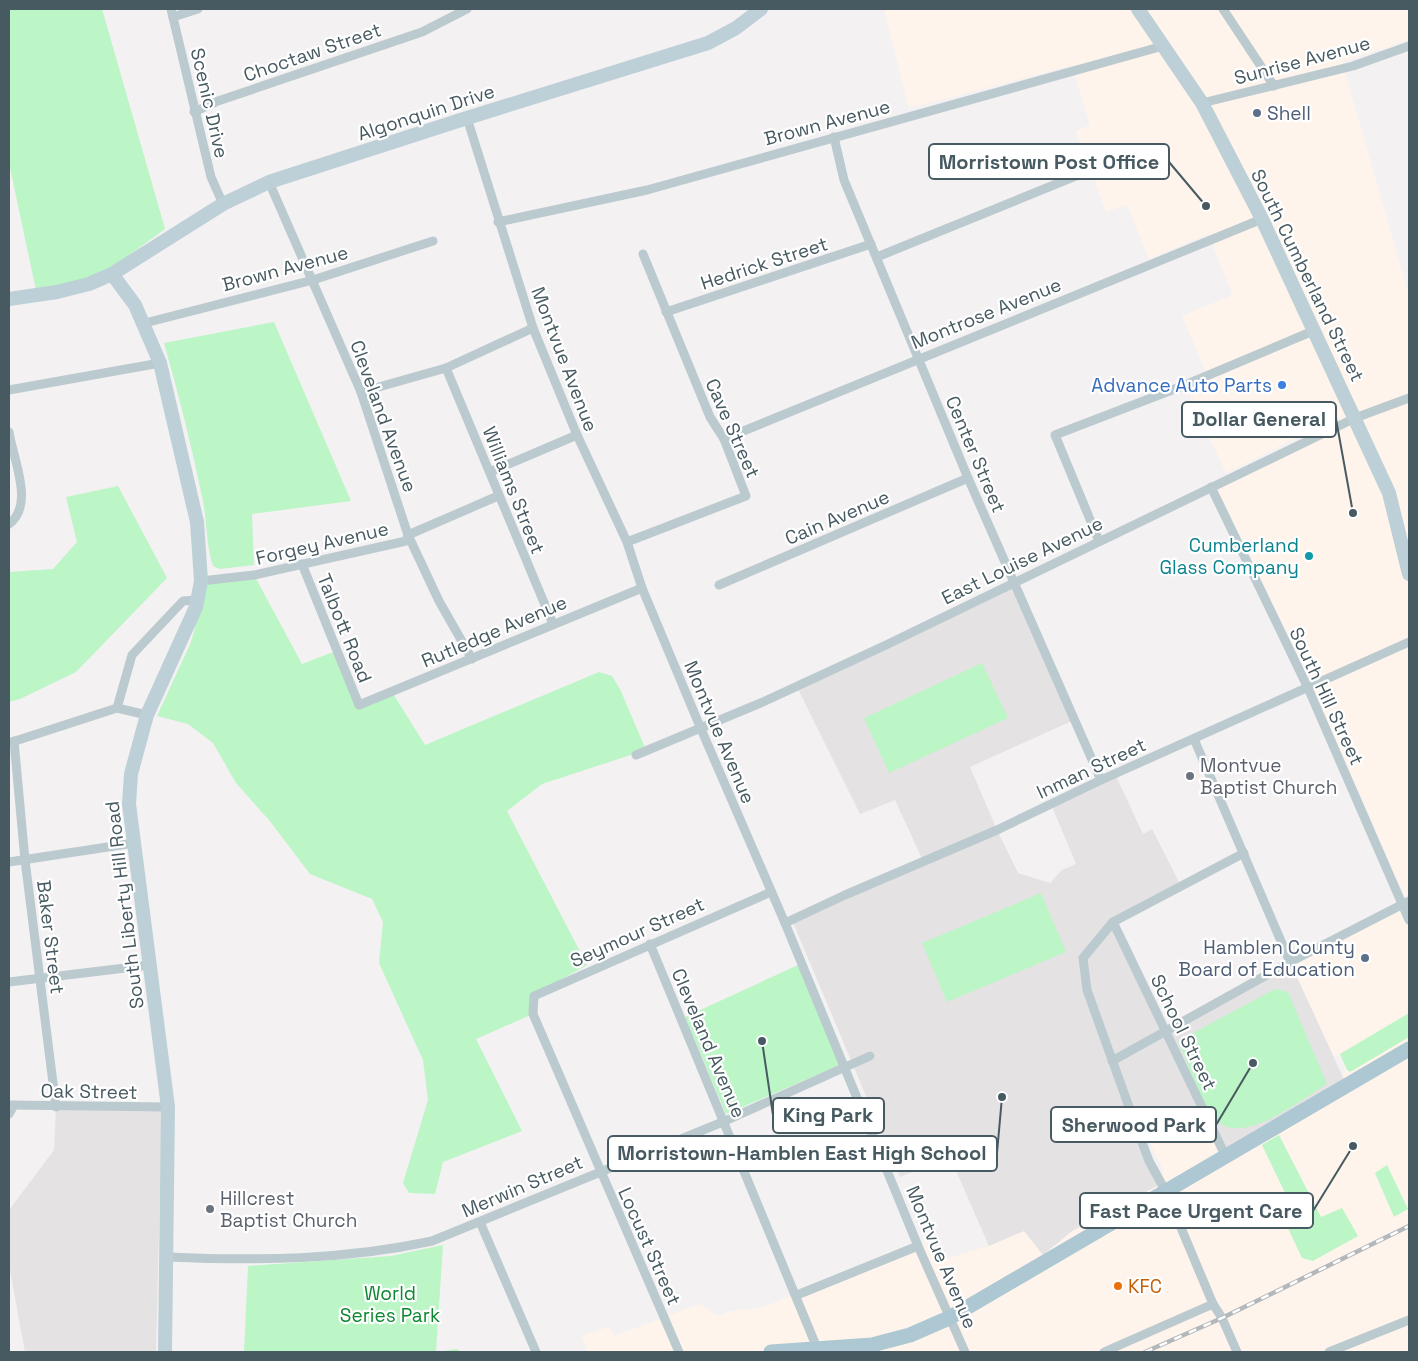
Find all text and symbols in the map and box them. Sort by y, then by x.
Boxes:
street label: Choctaw Street [240,17,384,88]
street label: Sunrise Avenue [1231,30,1373,91]
street label: Scenic Drive [185,46,234,161]
street label: Algonquin Drive [354,79,498,146]
street label: Brown Avenue [761,94,893,151]
place label: Shell [1267,101,1311,126]
marker: Shell [1251,107,1263,119]
callout: Morristown Post Office [929,144,1169,179]
text: Morristown Post Office [939,149,1159,175]
street label: South Cumberland Street [1245,165,1370,386]
street label: Hedrick Street [697,231,831,296]
street label: Brown Avenue [219,240,351,297]
street label: Montrose Avenue [907,272,1065,355]
street label: Montvue Avenue [525,283,604,435]
street label: Cleveland Avenue [344,337,423,496]
place label: Advance Auto Parts [1091,373,1272,398]
street label: Cave Street [699,374,766,482]
marker: Advance Auto Parts [1276,379,1288,391]
street label: Center Street [940,392,1011,516]
callout: Dollar General [1182,402,1336,437]
text: Dollar General [1192,406,1326,432]
street label: Williams Street [477,423,550,558]
street label: Cain Avenue [781,484,893,551]
street label: East Louise Avenue [938,511,1107,610]
street label: Forgey Avenue [253,516,391,571]
place label: Cumberland Glass Company [1159,533,1299,580]
marker: Cumberland Glass Company [1303,550,1315,562]
street label: Talbott Road [311,570,378,686]
street label: Rutledge Avenue [418,590,571,673]
street label: South Hill Street [1284,623,1370,769]
street label: Montvue Avenue [678,657,761,808]
street label: Inman Street [1032,732,1150,805]
place label: Montvue Baptist Church [1200,753,1337,800]
marker: Montvue Baptist Church [1184,770,1196,782]
street label: South Liberty Hill Road [99,800,150,1010]
street label: Baker Street [31,879,70,995]
street label: Seymour Street [566,892,708,973]
place label: Hamblen County Board of Education [1178,935,1355,982]
marker: Hamblen County Board of Education [1359,952,1371,964]
street label: Cleveland Avenue [666,965,751,1122]
street label: School Street [1145,970,1222,1094]
street label: Oak Street [40,1078,138,1105]
callout: King Park [773,1098,884,1133]
text: King Park [783,1102,873,1128]
callout: Sherwood Park [1051,1107,1216,1142]
text: Sherwood Park [1062,1112,1206,1138]
callout: Morristown-Hamblen East High School [608,1136,997,1171]
text: Morristown-Hamblen East High School [617,1140,987,1166]
street label: Merwin Street [458,1150,587,1223]
street label: Montvue Avenue [900,1182,983,1333]
street label: Locust Street [612,1183,687,1309]
place label: Hillcrest Baptist Church [220,1186,357,1233]
callout: Fast Pace Urgent Care [1080,1193,1313,1228]
text: Fast Pace Urgent Care [1089,1198,1303,1224]
marker: Hillcrest Baptist Church [204,1203,216,1215]
place label: KFC [1128,1274,1162,1299]
marker: KFC [1112,1280,1124,1292]
park label: World Series Park [340,1281,440,1328]

